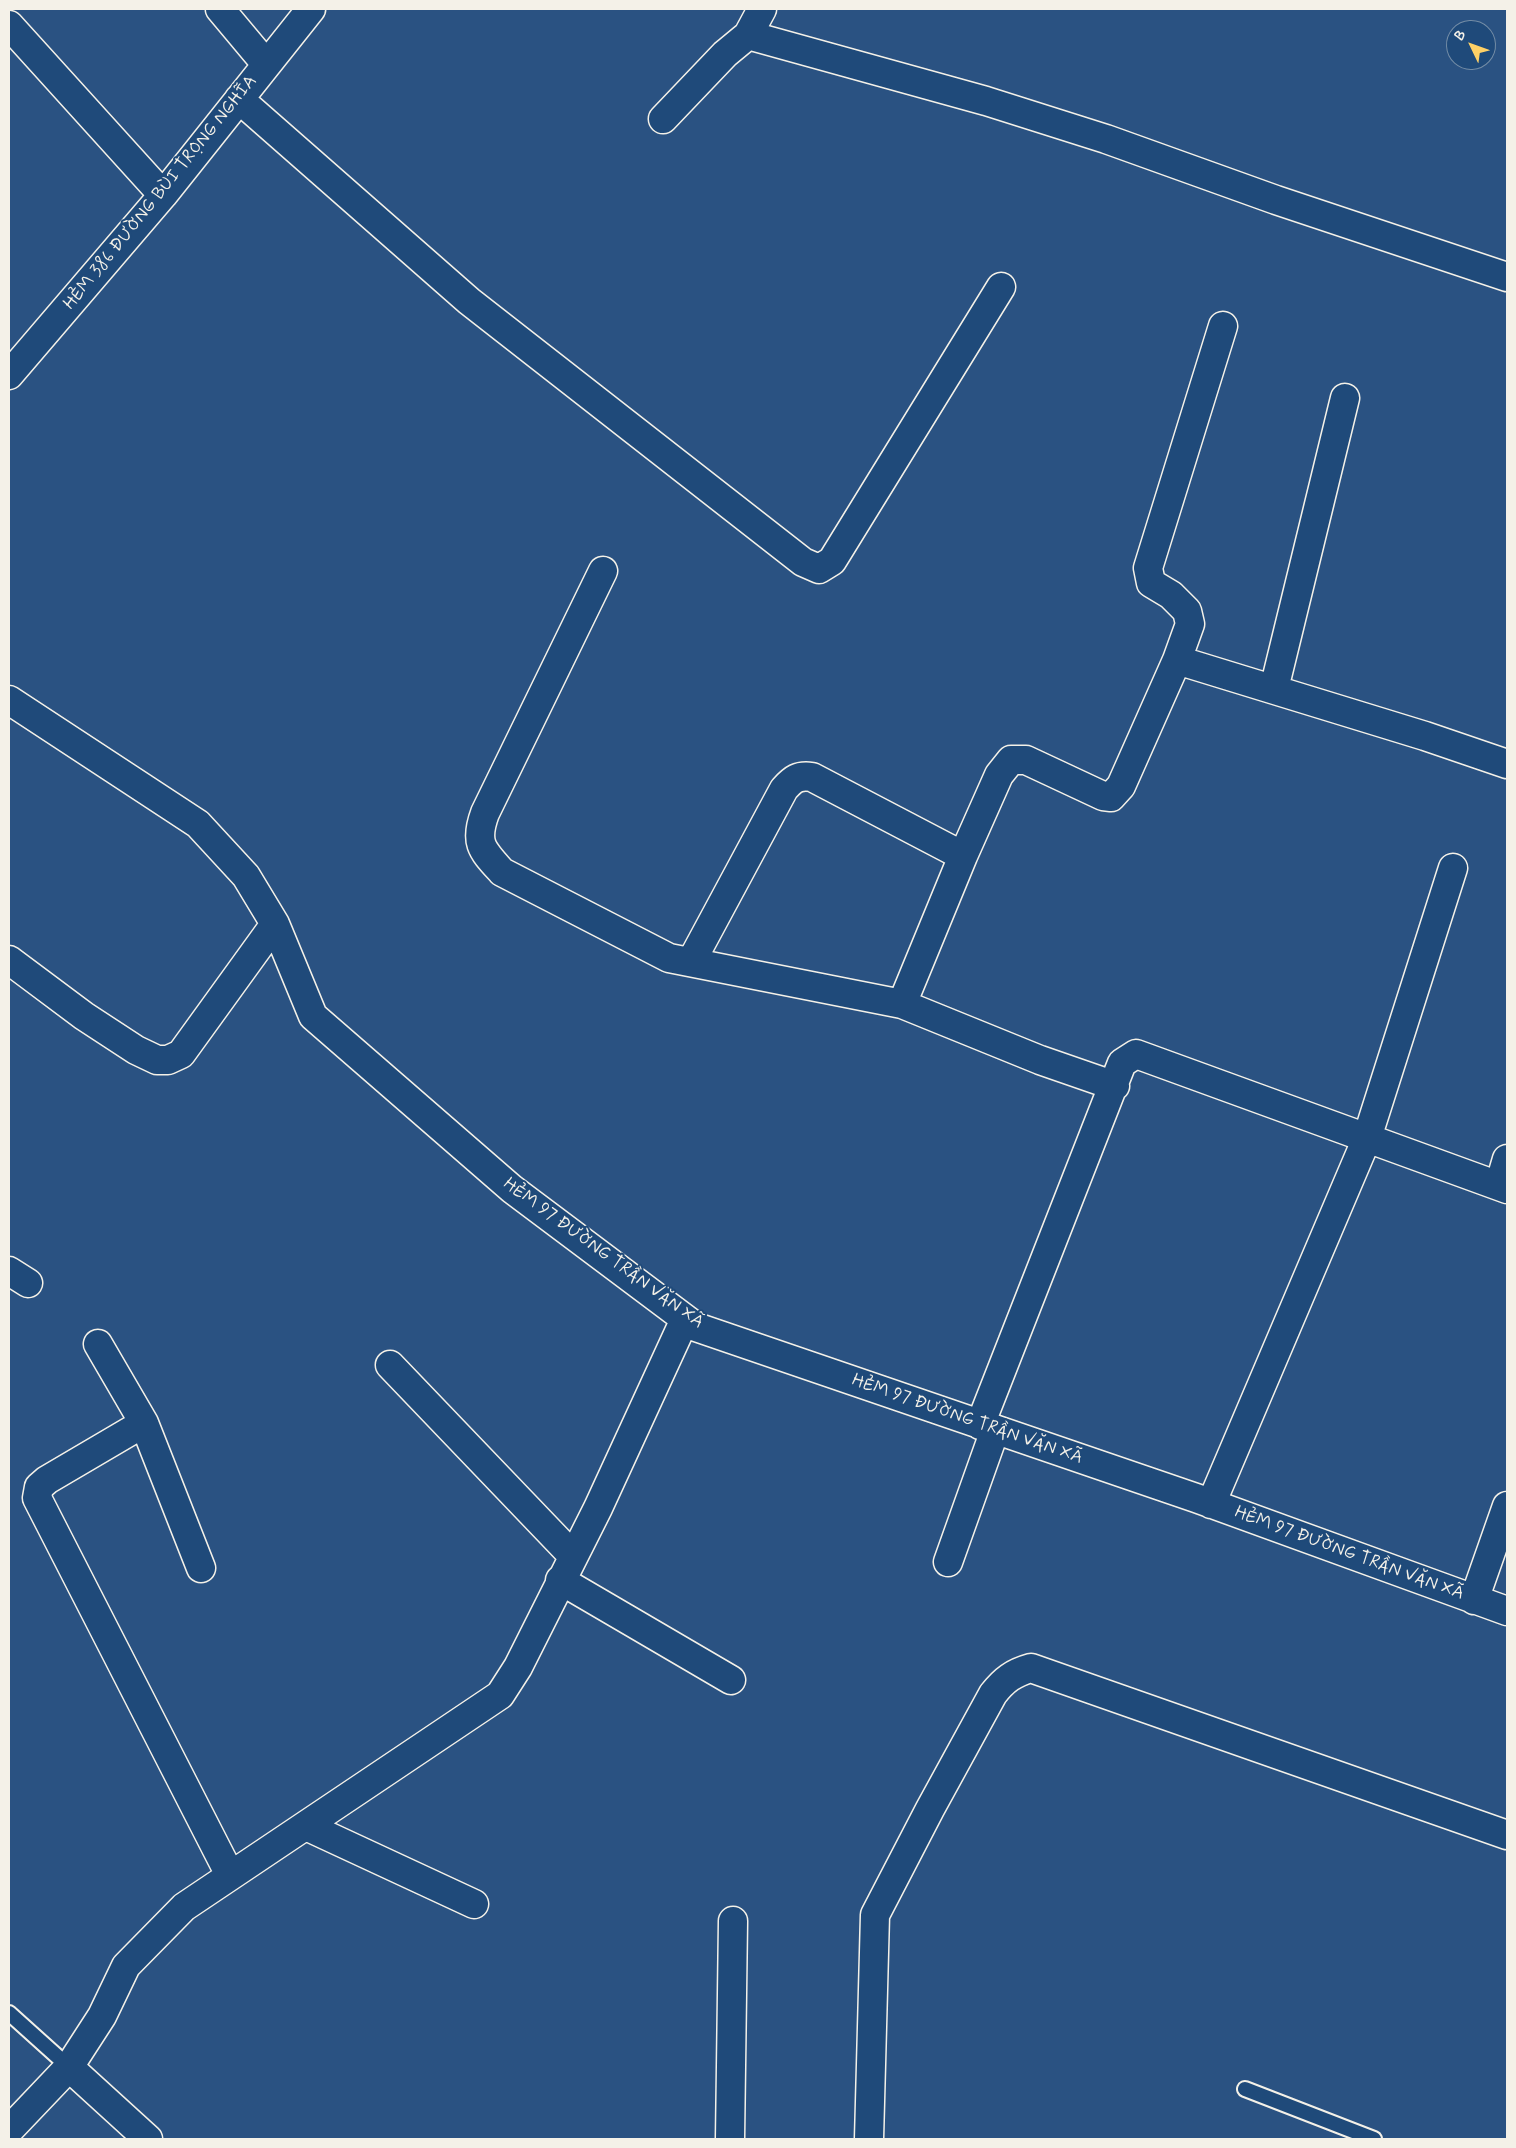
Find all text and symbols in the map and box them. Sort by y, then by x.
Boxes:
north arrow [1446,20,1496,70]
text: B [1451,26,1470,45]
street label: HẺM 386 ĐƯỜNG BÙI TRỌNG NGHĨA [60,71,262,315]
street label: HẺM 97 ĐƯỜNG TRẦN VĂN XÃ [498,1174,708,1334]
street label: HẺM 97 ĐƯỜNG TRẦN VĂN XÃ [849,1370,1085,1470]
street label: HẺM 97 ĐƯỜNG TRẦN VĂN XÃ [1231,1502,1467,1606]

